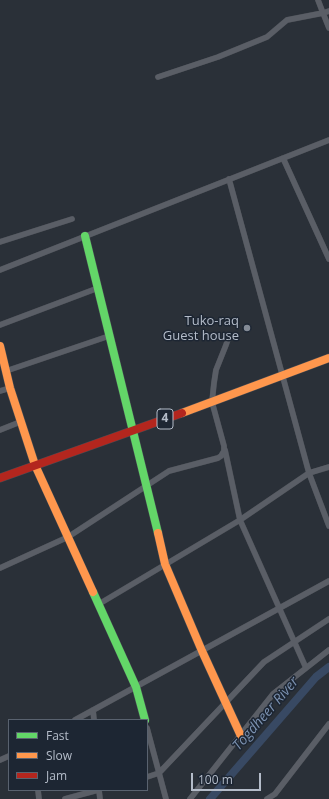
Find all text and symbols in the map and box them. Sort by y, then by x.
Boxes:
place label: Tuko-raq Guest house [163,313,239,344]
marker: Tuko-raq Guest house [242,323,252,333]
road number: 4 [157,409,173,429]
water label: Togdheer River [230,674,302,754]
legend [8,719,148,791]
text: Fast [46,727,69,744]
text: Slow [46,747,72,764]
scale bar [193,765,263,791]
text: Jam [46,767,67,784]
text: 100 m [198,771,233,788]

